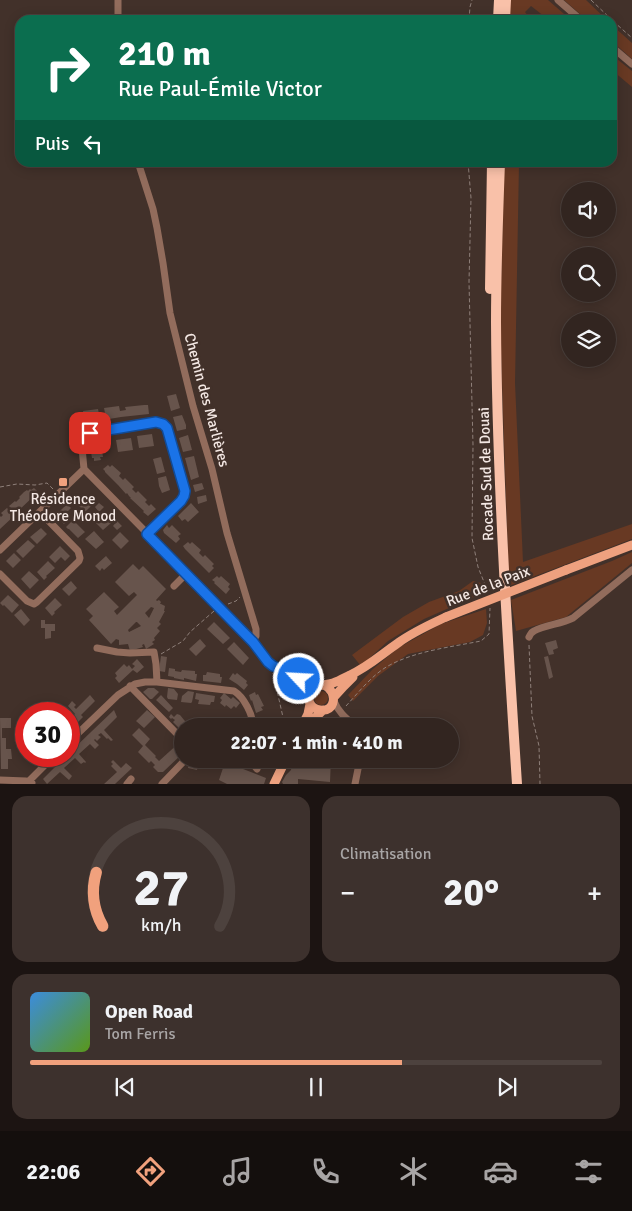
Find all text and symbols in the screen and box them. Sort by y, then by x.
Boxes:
text: 210 m [118,32,211,75]
icon: right [35,35,100,100]
text: Rue Paul-Émile Victor [118,75,322,102]
icon: left [79,130,107,158]
text: Puis [35,132,69,156]
map controls [561,182,616,367]
button: sound [561,182,616,237]
button: search [561,247,616,302]
button: layers [561,312,616,367]
street label: Chemin des Marlières [180,331,234,469]
street label: Rocade Sud de Douai [475,407,497,541]
pin [69,412,111,454]
icon: arrive [76,419,104,447]
marker: Résidence Théodore Monod [57,476,69,488]
place label: Résidence Théodore Monod [10,490,116,525]
street label: Rue de la Paix [443,562,533,610]
position arrow [272,652,324,704]
speed limit sign: 30 [15,702,80,767]
text: 22:07 · 1 min · 410 m [230,731,403,755]
text: Climatisation [340,844,431,864]
text: 27 [133,856,189,920]
text: 20° [443,869,499,916]
text: − [340,876,355,910]
text: + [587,876,602,910]
text: km/h [141,914,181,936]
text: Open Road [105,1000,193,1024]
text: Tom Ferris [105,1024,175,1044]
icon: previous [111,1073,139,1101]
icon: pause [302,1073,330,1101]
icon: next [493,1073,521,1101]
icon: directions [133,1154,168,1189]
icon: music [220,1154,255,1189]
icon: phone [308,1154,343,1189]
icon: climate [396,1154,431,1189]
icon: car [483,1154,518,1189]
icon: filters [571,1154,606,1189]
text: 22:06 [26,1158,80,1185]

